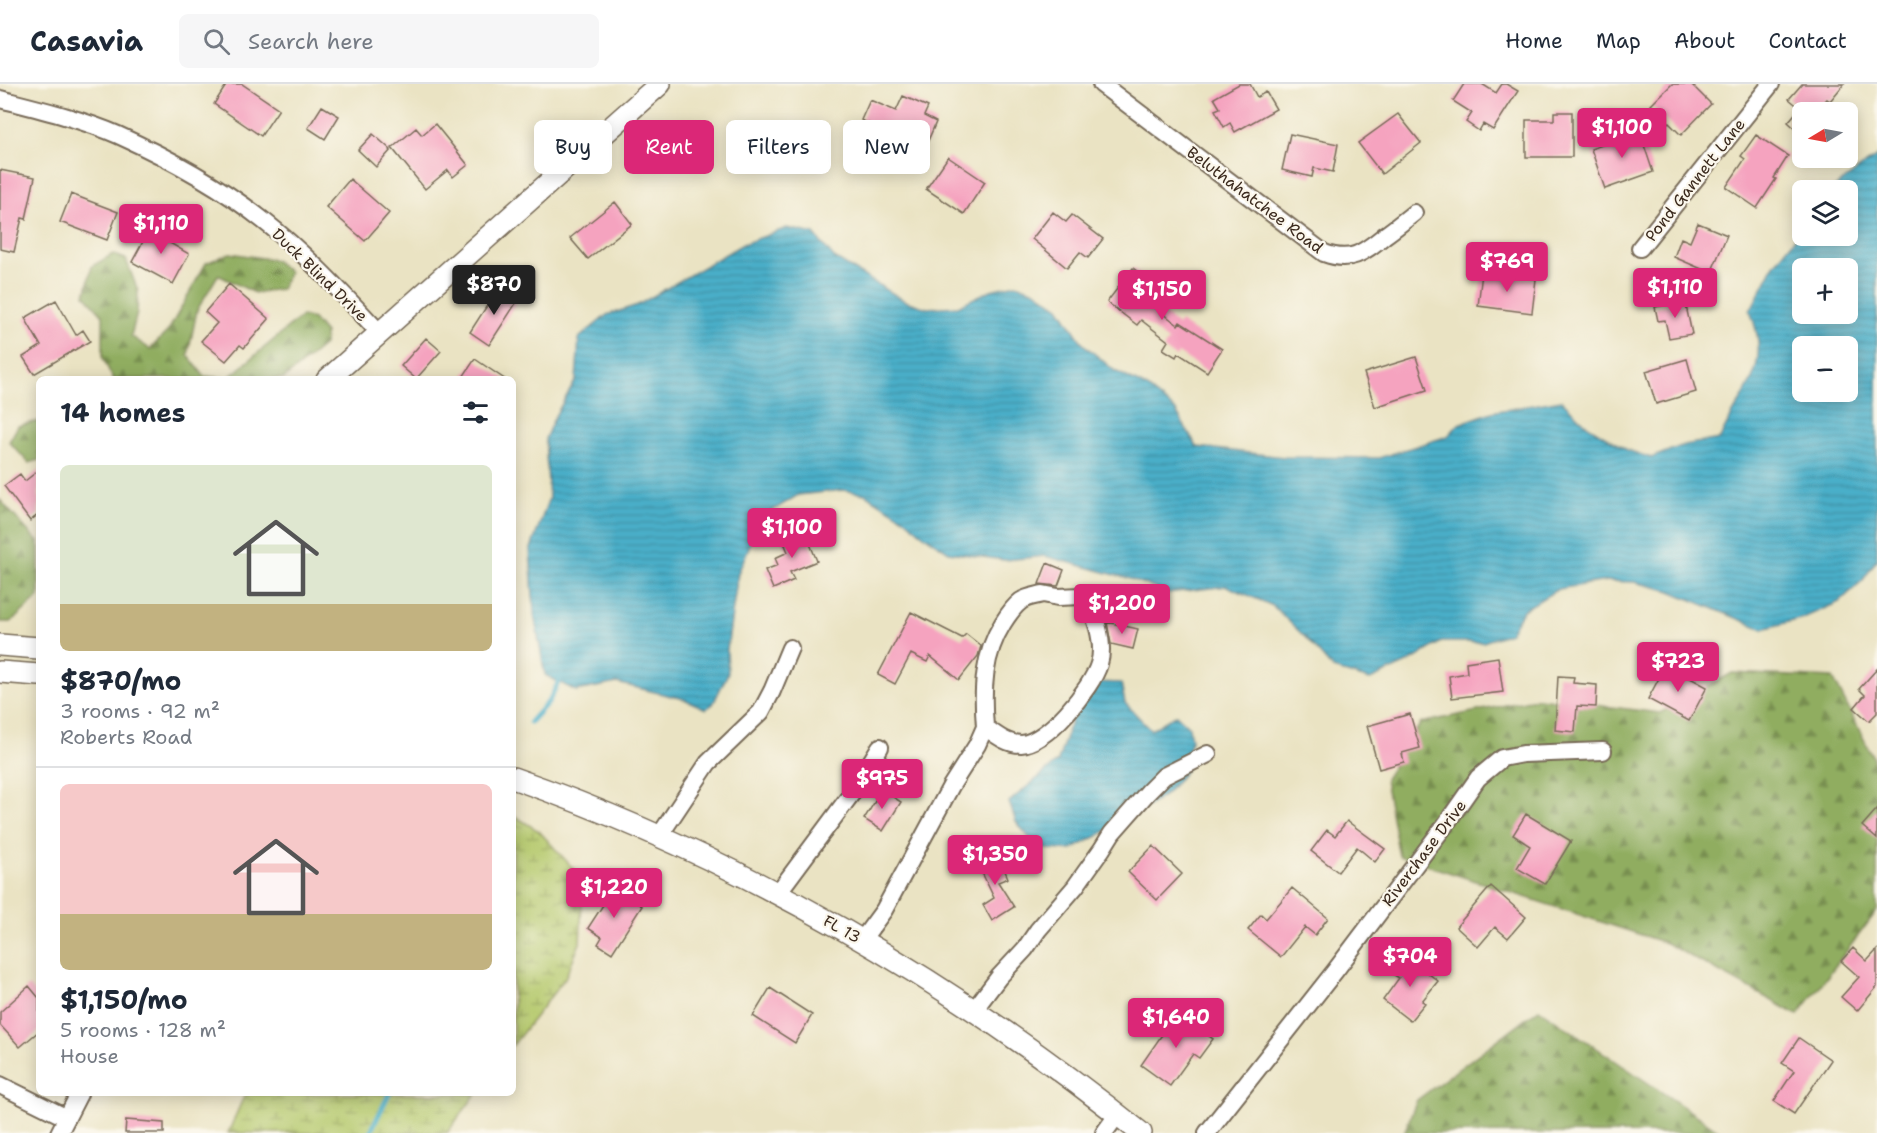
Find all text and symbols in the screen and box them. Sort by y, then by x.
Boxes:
search box [179,14,599,68]
text: Casavia [30,22,143,60]
icon: search [200,25,233,58]
text: Search here [248,27,374,56]
text: Home [1505,27,1563,55]
text: Map [1596,27,1641,55]
text: About [1674,27,1735,55]
text: Contact [1768,27,1847,55]
north arrow [1792,102,1858,168]
map controls [1792,102,1858,402]
pin: $1,100 [1573,108,1671,159]
text: $1,100 [1591,114,1653,140]
street label: Pond Gannett Lane [1640,114,1750,246]
chip: Buy [534,120,612,174]
chip: Rent [624,120,714,174]
chip: Filters [726,120,831,174]
chip: New [843,120,930,174]
street label: Beluthahatchee Road [1183,142,1327,258]
button: layers [1792,180,1858,246]
pin: $1,110 [112,204,210,255]
text: $1,110 [133,210,189,236]
street label: Duck Blind Drive [268,224,372,326]
pin: $769 [1471,242,1543,293]
text: $769 [1480,248,1534,274]
button: + [1792,258,1858,324]
pin: $870 [458,265,530,316]
pin: $1,110 [1626,268,1724,319]
pin: $1,150 [1113,270,1211,321]
text: $870 [466,271,522,297]
text: $1,110 [1647,274,1703,300]
text: $1,150 [1132,276,1192,302]
button: − [1792,336,1858,402]
text: 14 homes [60,395,186,430]
icon: filters [459,396,492,429]
icon: home [222,504,330,612]
pin: $1,100 [743,508,841,559]
text: $1,100 [761,514,823,540]
pin: $1,200 [1073,584,1171,635]
text: $1,200 [1088,590,1156,616]
pin: $723 [1642,642,1714,693]
text: $723 [1651,648,1705,674]
text: $870/mo [60,663,181,698]
text: 3 rooms · 92 m² [60,698,220,724]
text: Roberts Road [60,724,192,750]
pin: $975 [846,759,918,810]
text: $975 [856,765,908,791]
street label: Riverchase Drive [1377,796,1471,910]
icon: home [222,823,330,931]
pin: $1,350 [946,835,1044,886]
text: $1,350 [962,841,1028,867]
pin: $1,220 [565,868,663,919]
text: $1,220 [580,874,648,900]
street label: FL 13 [819,910,865,948]
pin: $704 [1374,937,1446,988]
text: $704 [1382,943,1438,969]
text: $1,150/mo [60,982,188,1017]
pin: $1,640 [1127,998,1225,1049]
text: $1,640 [1142,1004,1210,1030]
text: 5 rooms · 128 m² [60,1017,226,1043]
text: House [60,1043,119,1069]

